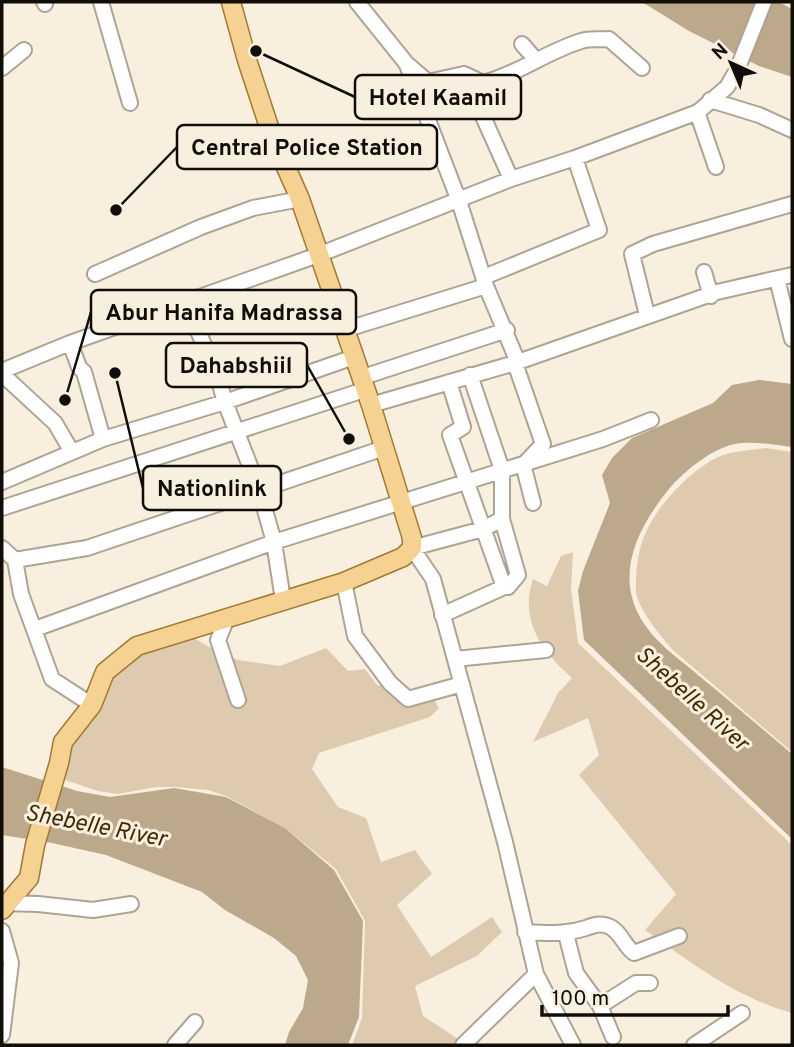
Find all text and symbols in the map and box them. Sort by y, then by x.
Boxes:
north arrow [696,28,766,98]
text: N [707,39,734,66]
callout: Hotel Kaamil [355,75,521,119]
text: Hotel Kaamil [369,85,507,114]
callout: Central Police Station [177,125,437,169]
text: Central Police Station [191,135,423,164]
callout: Abur Hanifa Madrassa [91,290,356,334]
text: Abur Hanifa Madrassa [105,300,343,329]
callout: Dahabshiil [166,343,307,387]
text: Dahabshiil [180,353,292,382]
callout: Nationlink [143,466,281,510]
text: Nationlink [157,476,267,505]
water label: Shebelle River [628,641,756,760]
water label: Shebelle River [22,800,171,856]
scale bar [542,974,728,1018]
text: 100 m [552,986,609,1013]

